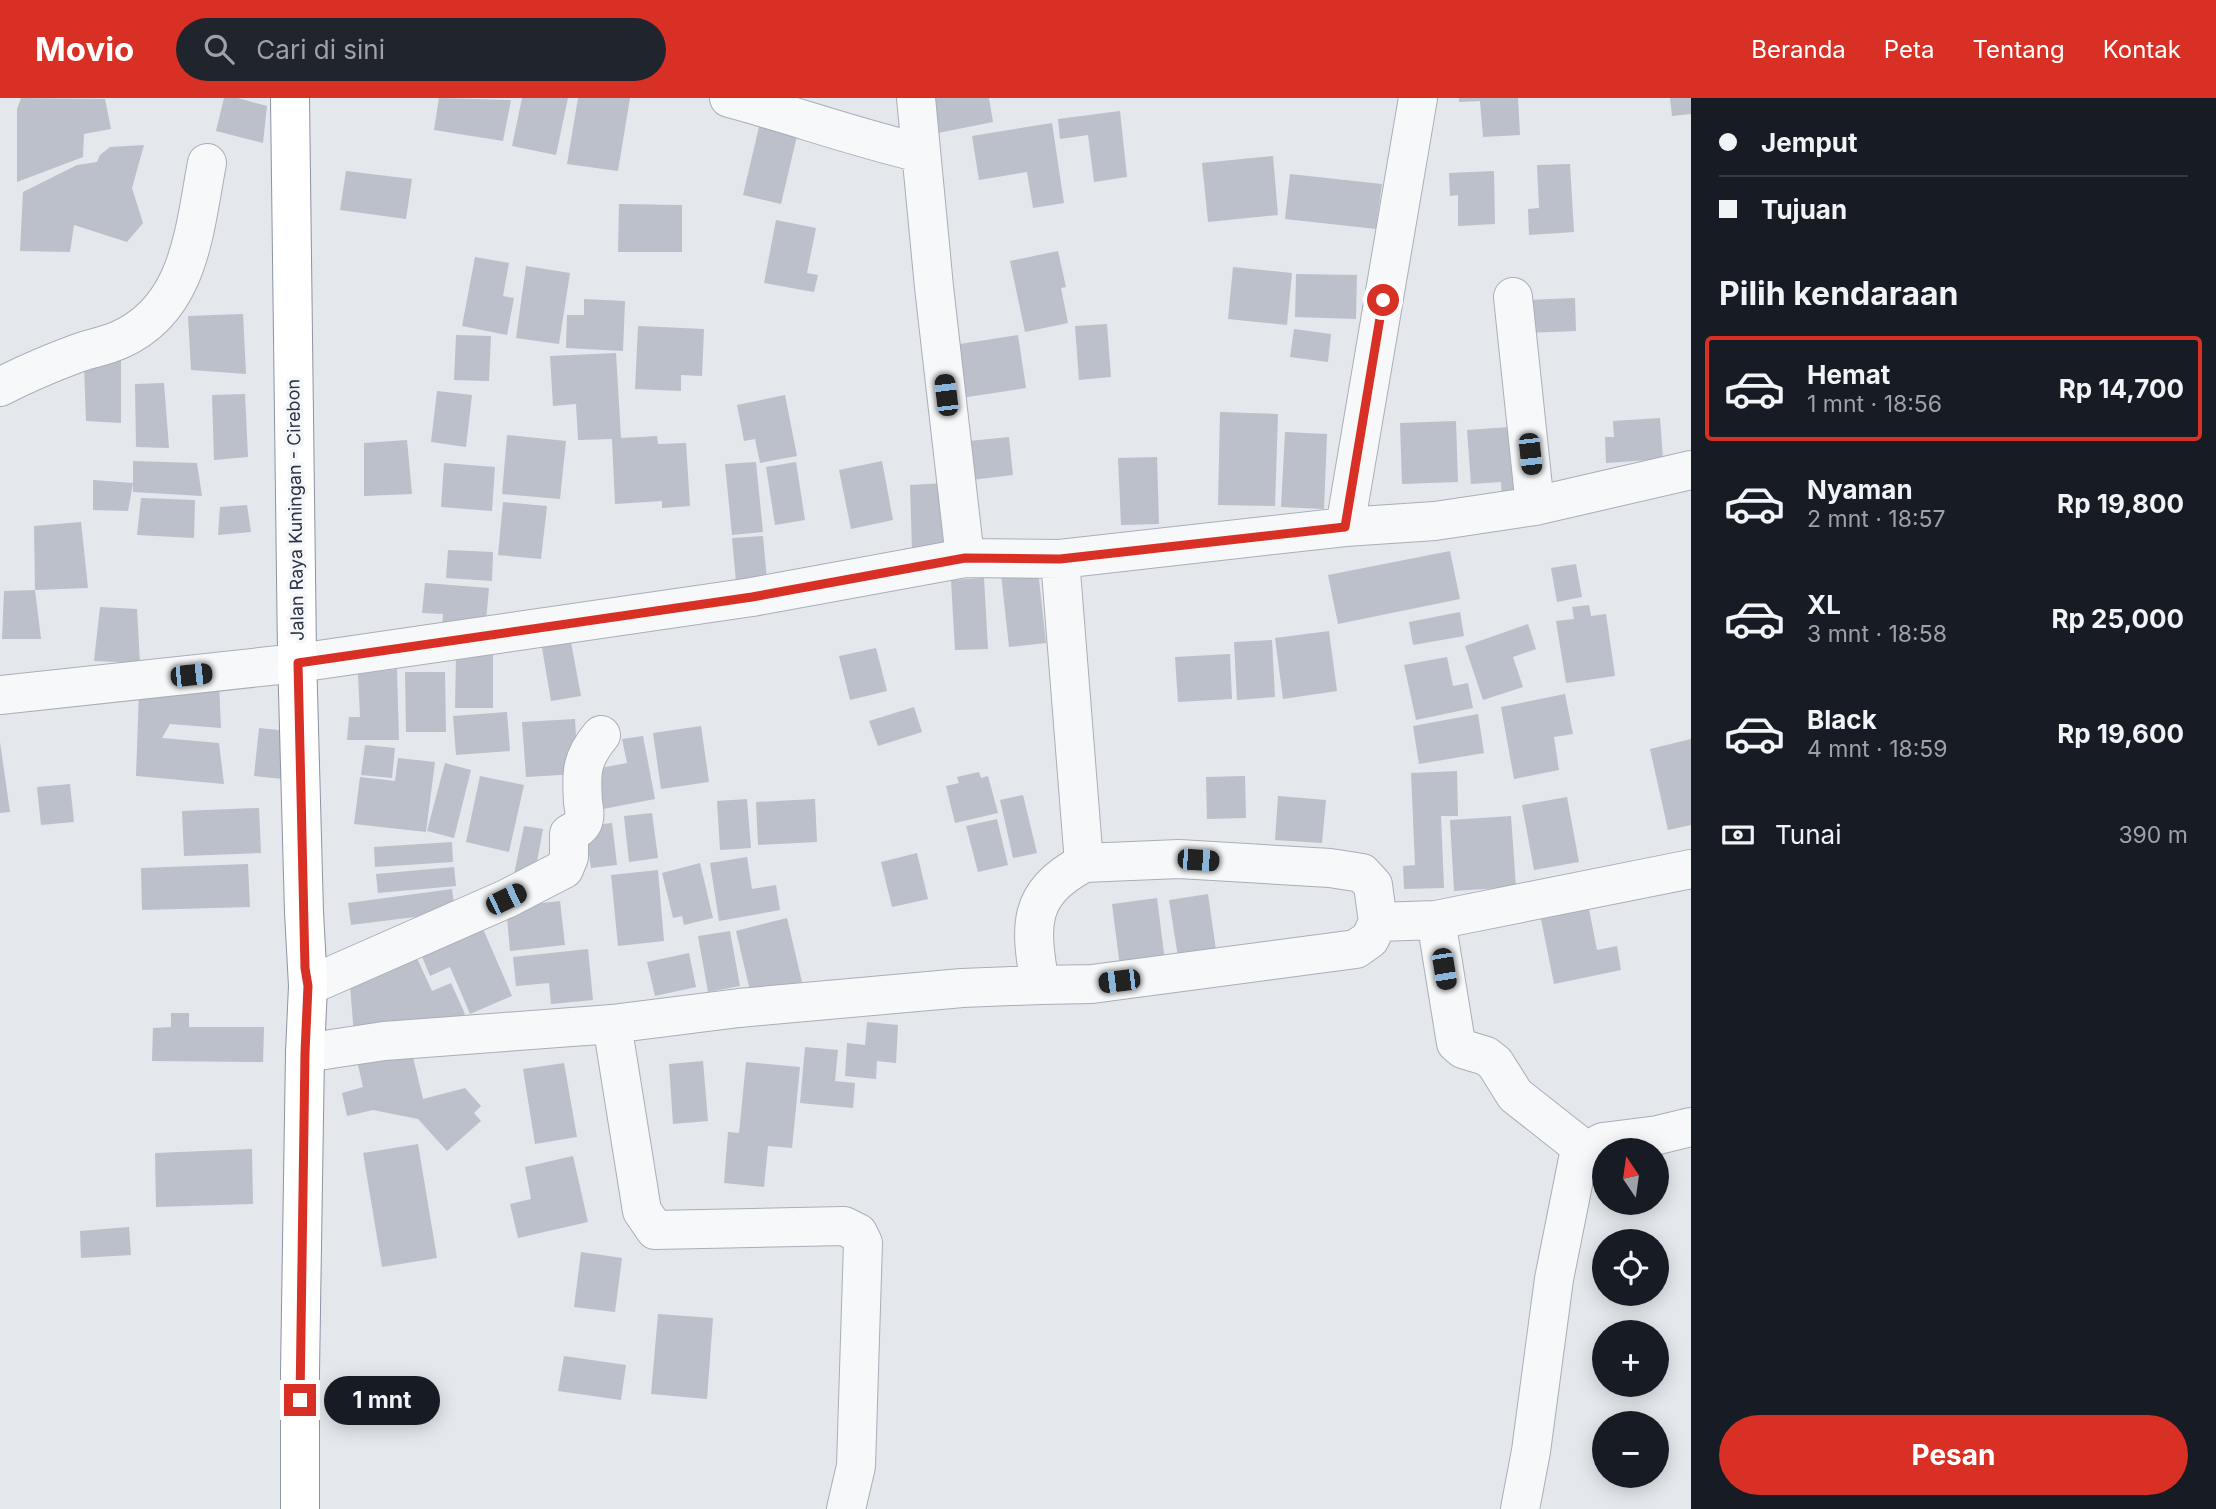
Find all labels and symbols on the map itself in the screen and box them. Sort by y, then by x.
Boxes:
route start [1367,284,1399,316]
car [934,373,959,417]
street label: Jalan Raya Kuningan - Cirebon [282,379,308,641]
car [1518,432,1543,476]
car [170,662,213,688]
car [1177,848,1220,872]
car [483,880,530,918]
car [1431,947,1458,991]
car [1097,968,1142,994]
north arrow [1592,1138,1670,1214]
callout: 1 mnt [324,1376,440,1424]
route end [284,1384,316,1416]

